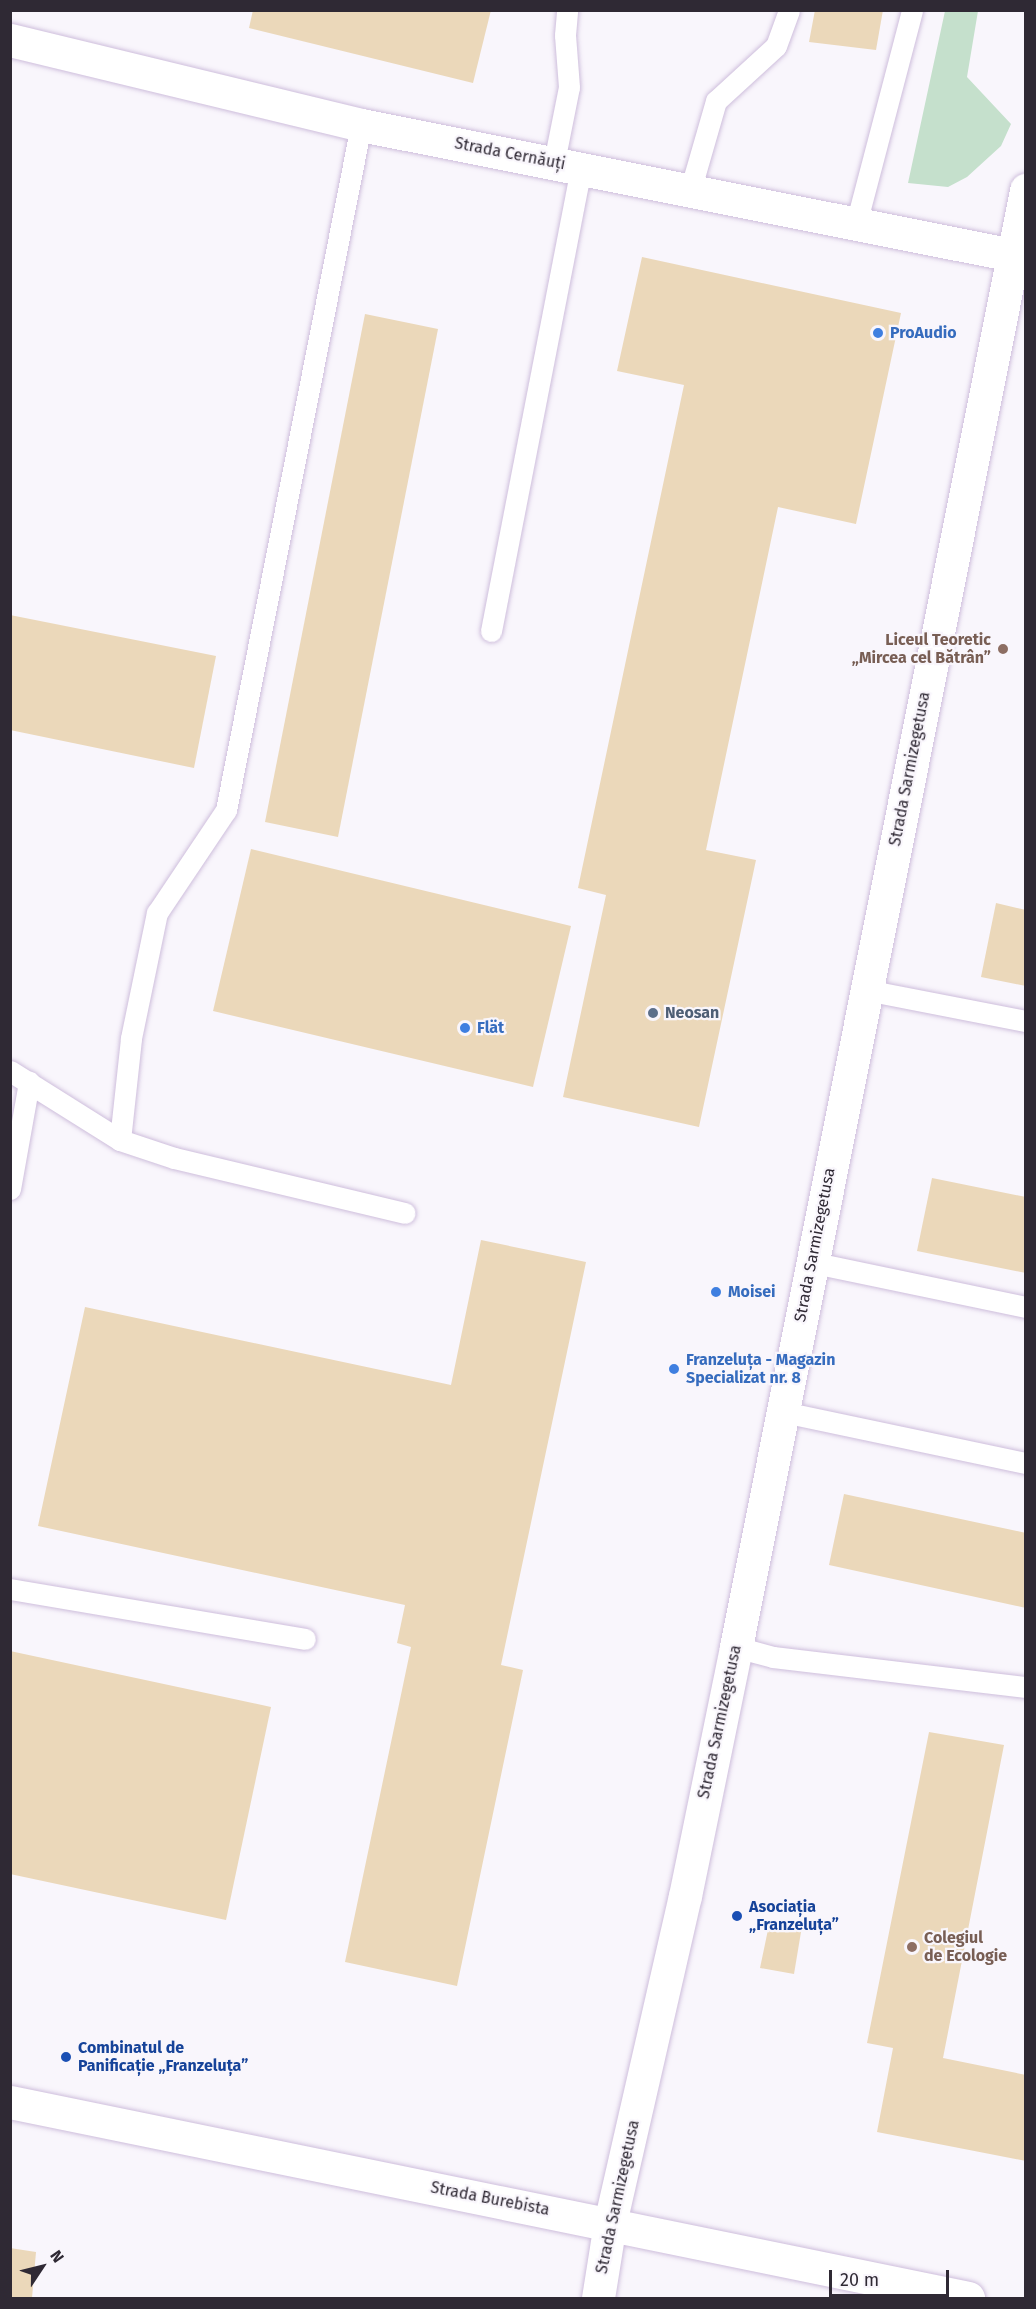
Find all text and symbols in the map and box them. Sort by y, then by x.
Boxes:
street label: Strada Cernăuți [453,134,567,174]
place label: ProAudio [890,323,957,343]
marker: ProAudio [871,326,885,340]
place label: Liceul Teoretic „Mircea cel Bătrân” [852,630,991,668]
marker: Liceul Teoretic „Mircea cel Bătrân” [996,642,1010,656]
street label: Strada Sarmizegetusa [886,690,934,848]
place label: Neosan [665,1003,719,1023]
marker: Neosan [646,1006,660,1020]
place label: Flät [477,1018,504,1038]
marker: Flät [458,1021,472,1035]
street label: Strada Sarmizegetusa [791,1166,839,1324]
place label: Moisei [728,1282,776,1302]
marker: Moisei [709,1285,723,1299]
place label: Franzeluța - Magazin Specializat nr. 8 [686,1350,835,1388]
marker: Franzeluța - Magazin Specializat nr. 8 [667,1362,681,1376]
street label: Strada Sarmizegetusa [694,1643,746,1801]
place label: Asociația „Franzeluța” [749,1897,839,1935]
marker: Asociația „Franzeluța” [730,1909,744,1923]
place label: Colegiul de Ecologie [924,1928,1007,1966]
marker: Colegiul de Ecologie [905,1940,919,1954]
place label: Combinatul de Panificație „Franzeluța” [78,2038,248,2076]
marker: Combinatul de Panificație „Franzeluța” [59,2050,73,2064]
street label: Strada Sarmizegetusa [592,2118,644,2276]
street label: Strada Burebista [429,2178,551,2220]
north arrow [12,2237,72,2297]
text: N [46,2247,68,2266]
scale bar [832,2258,952,2296]
text: 20 m [840,2269,879,2291]

